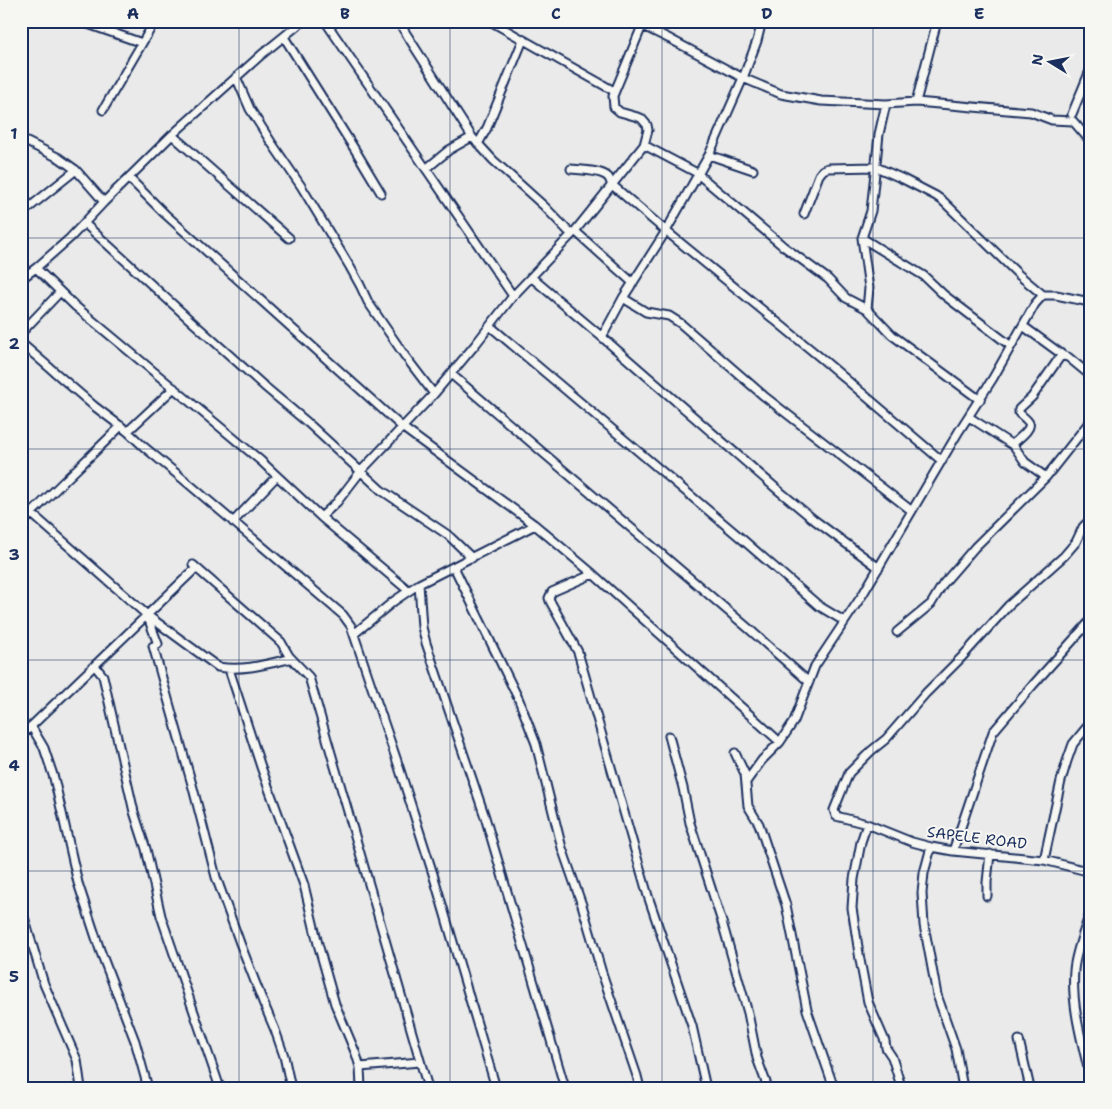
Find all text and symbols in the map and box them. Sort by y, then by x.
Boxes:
text: A [127,3,139,24]
text: B [340,3,350,24]
text: C [551,3,561,24]
text: D [761,3,773,24]
text: E [974,3,984,24]
north arrow [1024,38,1074,88]
text: N [1027,53,1047,67]
text: 1 [10,123,18,144]
text: 2 [8,333,20,354]
text: 3 [8,544,20,565]
text: 4 [8,755,20,776]
street label: SAPELE ROAD [926,822,1028,854]
text: 5 [9,966,19,987]

